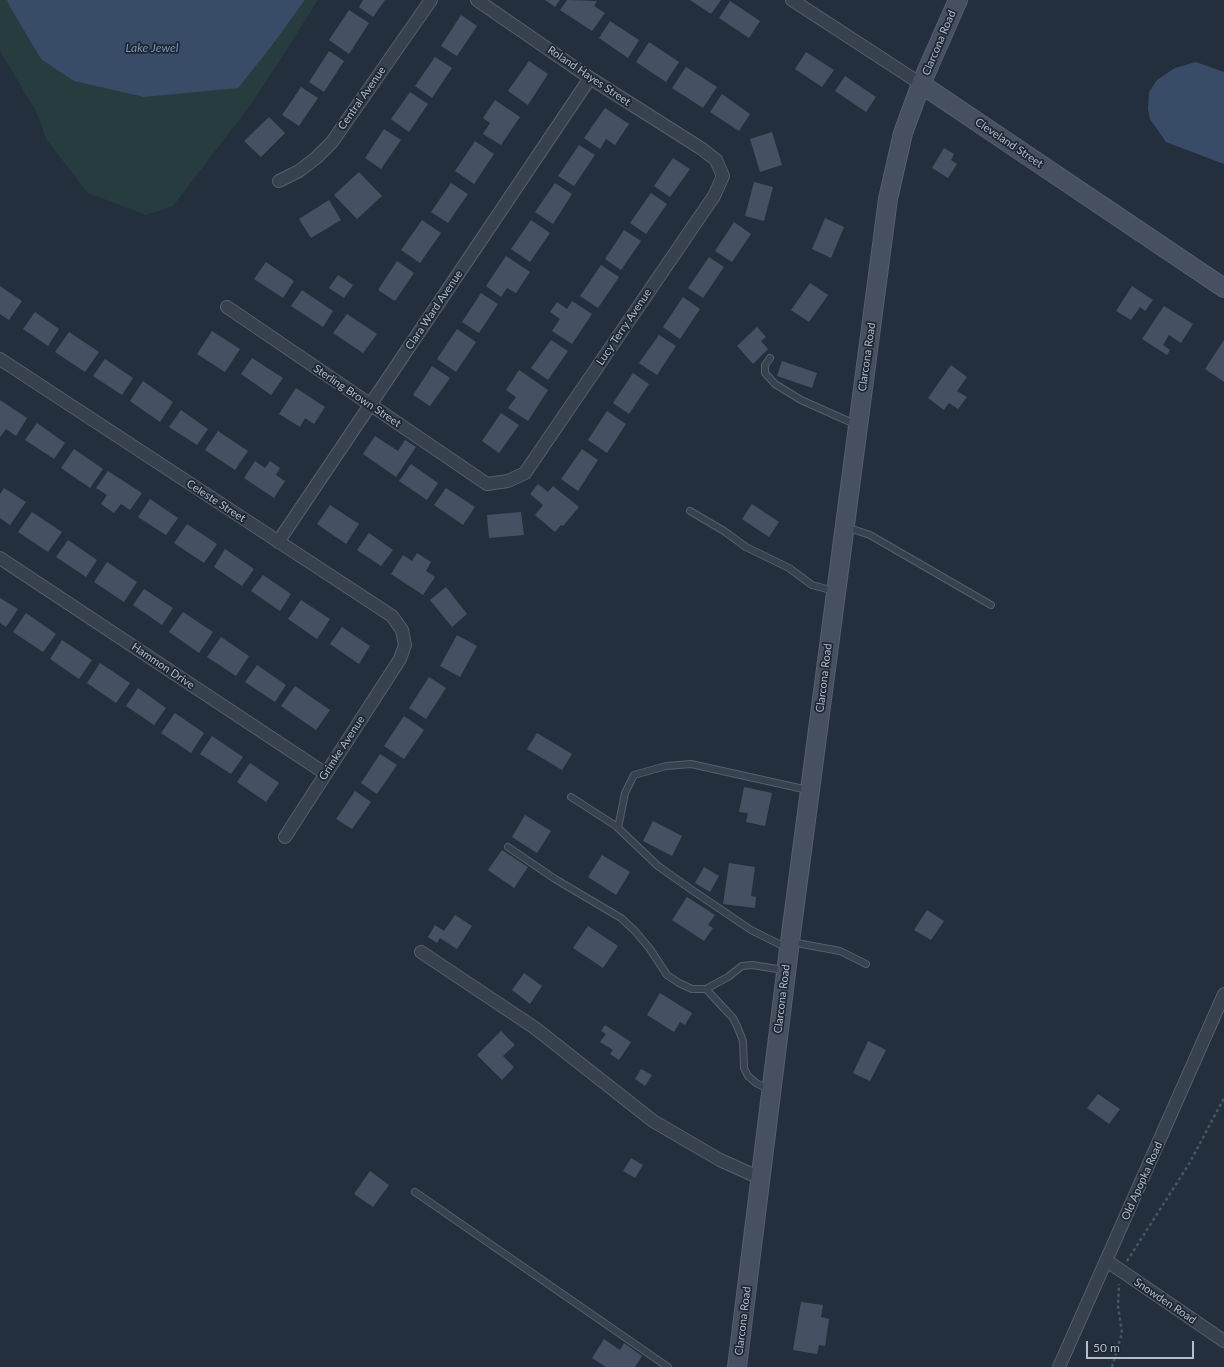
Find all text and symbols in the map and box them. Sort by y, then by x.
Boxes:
street label: Clarcona Road [919,8,959,78]
water label: Lake Jewel [126,41,178,55]
street label: Roland Hayes Street [545,43,633,109]
street label: Central Avenue [335,64,389,132]
street label: Cleveland Street [973,115,1045,171]
street label: Clara Ward Avenue [403,268,465,352]
street label: Lucy Terry Avenue [594,286,654,368]
street label: Clarcona Road [856,322,878,392]
street label: Sterling Brown Street [311,362,403,430]
street label: Celeste Street [184,477,248,525]
street label: Hammon Drive [129,640,197,692]
street label: Clarcona Road [813,643,835,713]
street label: Grimke Avenue [316,713,368,783]
street label: Clarcona Road [771,964,793,1034]
street label: Old Apopka Road [1119,1140,1165,1222]
street label: Snowden Road [1131,1275,1199,1327]
street label: Clarcona Road [732,1286,754,1356]
scale bar [1088,1333,1196,1359]
text: 50 m [1093,1340,1120,1355]

